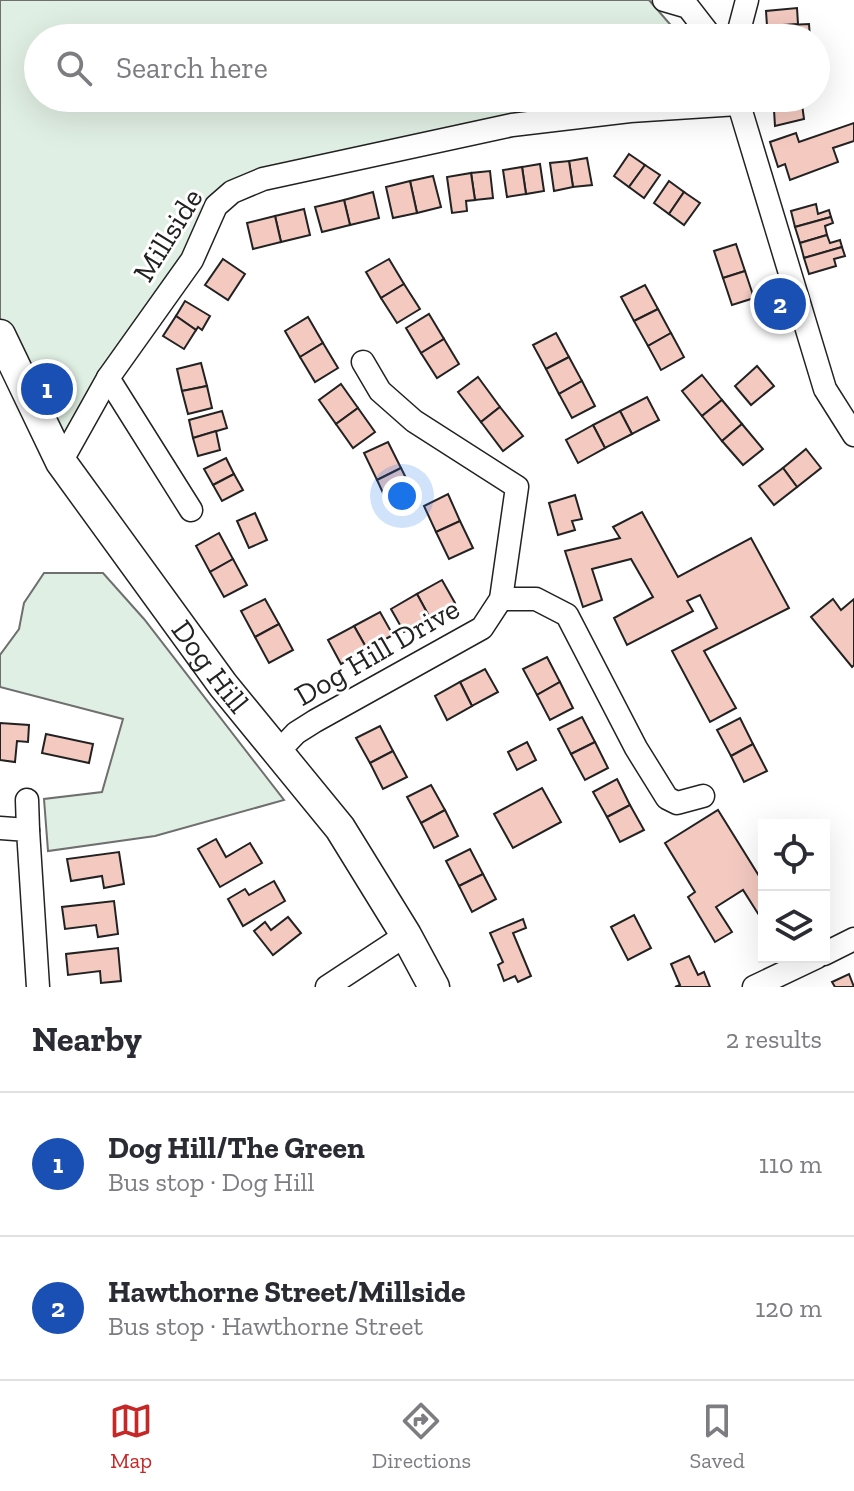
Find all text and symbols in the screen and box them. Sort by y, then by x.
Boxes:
search box [24,24,830,112]
icon: search [52,46,96,90]
text: Search here [116,50,268,86]
street label: Millside [125,182,211,288]
pin: 2 [754,274,806,334]
pin: 1 [21,359,73,419]
your location [382,476,422,516]
street label: Dog Hill Drive [288,590,466,714]
street label: Dog Hill [164,613,257,720]
map controls [758,819,830,963]
button: locate [758,819,830,891]
button: layers [758,891,830,963]
text: Nearby [32,1019,142,1060]
text: 2 results [726,1023,822,1055]
text: Dog Hill/The Green [108,1130,365,1166]
text: 1 [53,1148,63,1180]
text: 110 m [759,1148,822,1180]
text: Bus stop · Dog Hill [108,1166,314,1198]
text: Hawthorne Street/Millside [108,1274,466,1310]
text: 2 [51,1292,65,1324]
text: 120 m [755,1292,822,1324]
text: Bus stop · Hawthorne Street [108,1310,423,1342]
tab: Map [109,1399,153,1474]
tab: Directions [372,1399,471,1474]
tab: Saved [690,1399,745,1474]

